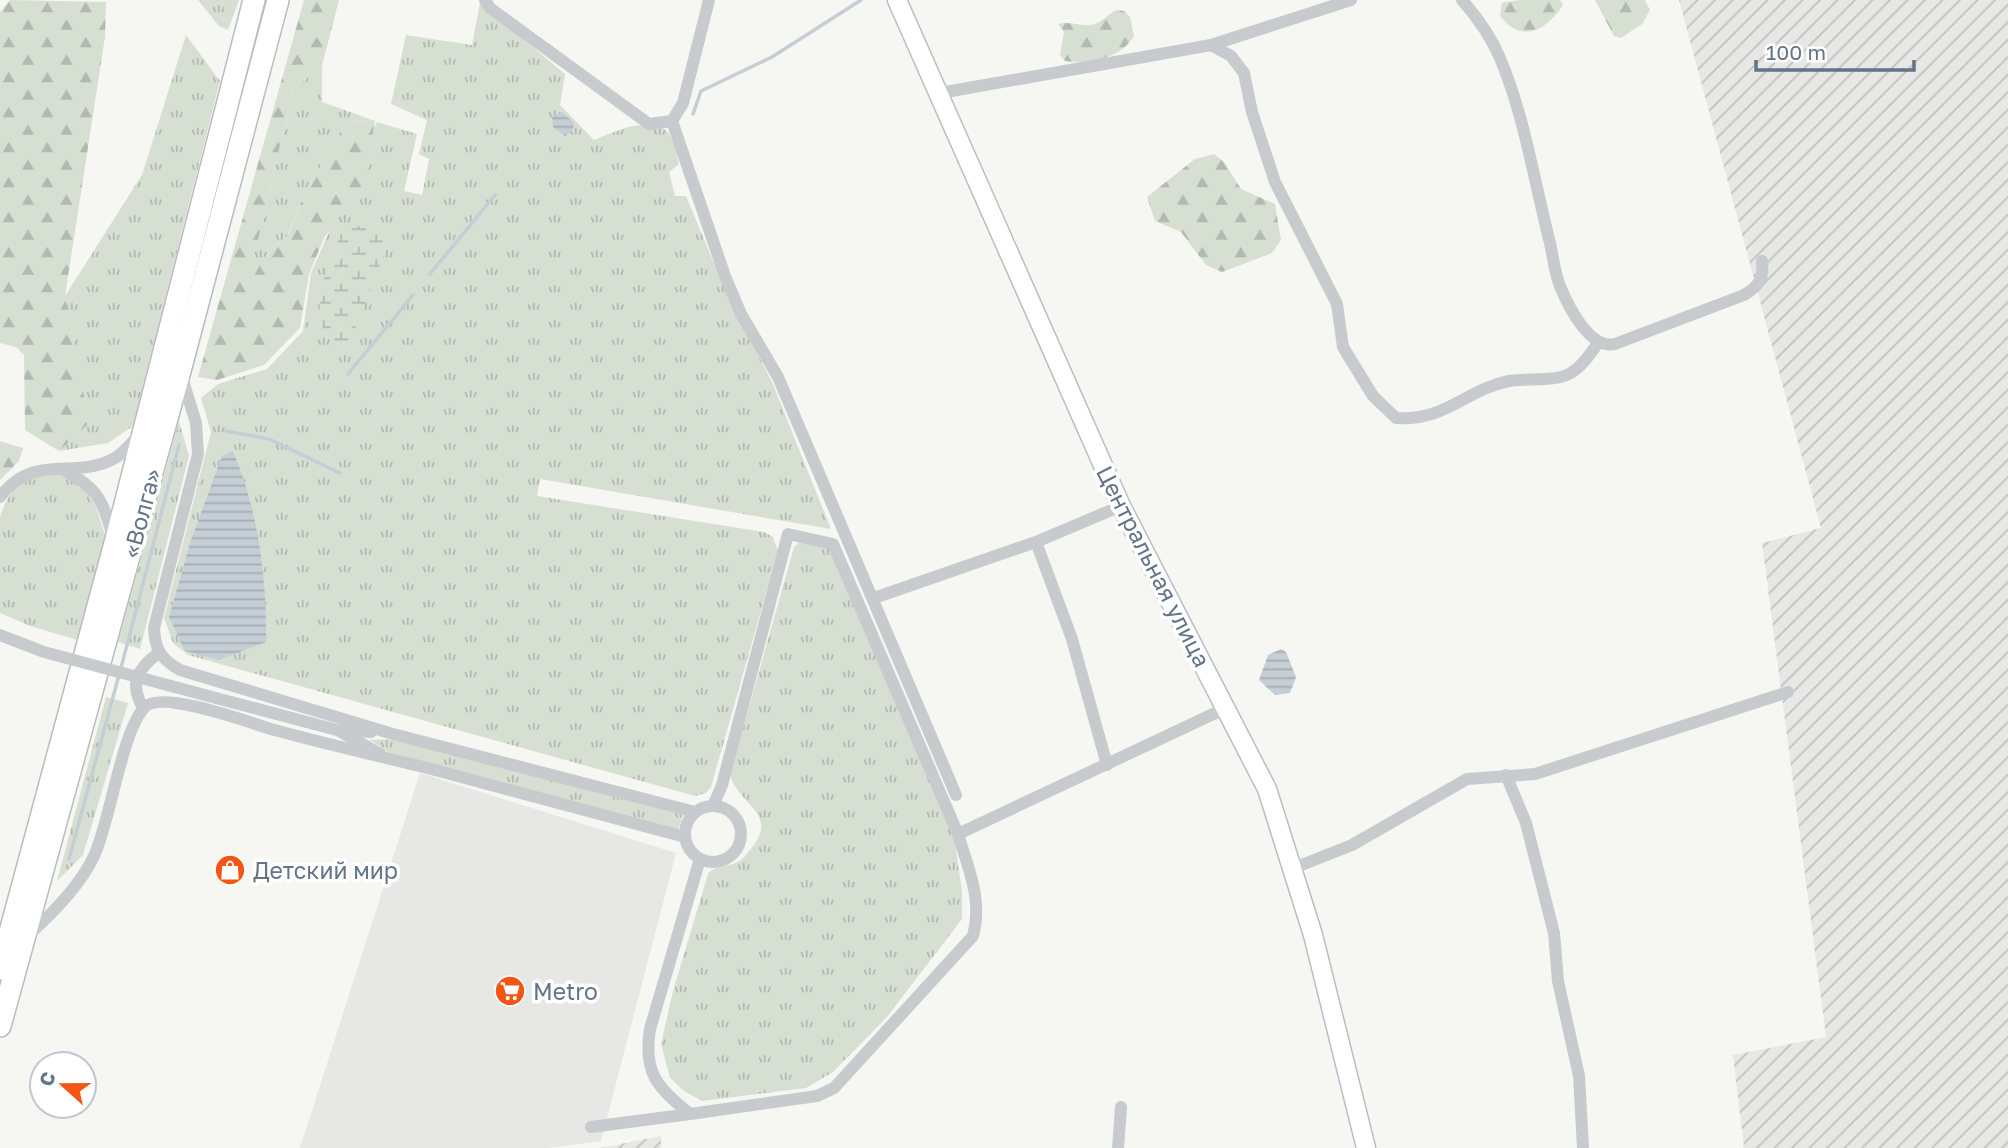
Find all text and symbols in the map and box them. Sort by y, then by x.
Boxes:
scale bar [1756,28,1913,72]
text: 100 m [1766,39,1826,65]
street label: Центральная улица [1091,461,1217,671]
street label: «Волга» [116,465,166,561]
shop icon: Детский мир [213,853,247,887]
place label: Детский мир [253,856,398,884]
supermarket icon: Metro [493,974,527,1008]
place label: Metro [533,977,598,1005]
north arrow [28,1050,98,1120]
text: С [34,1068,60,1089]

